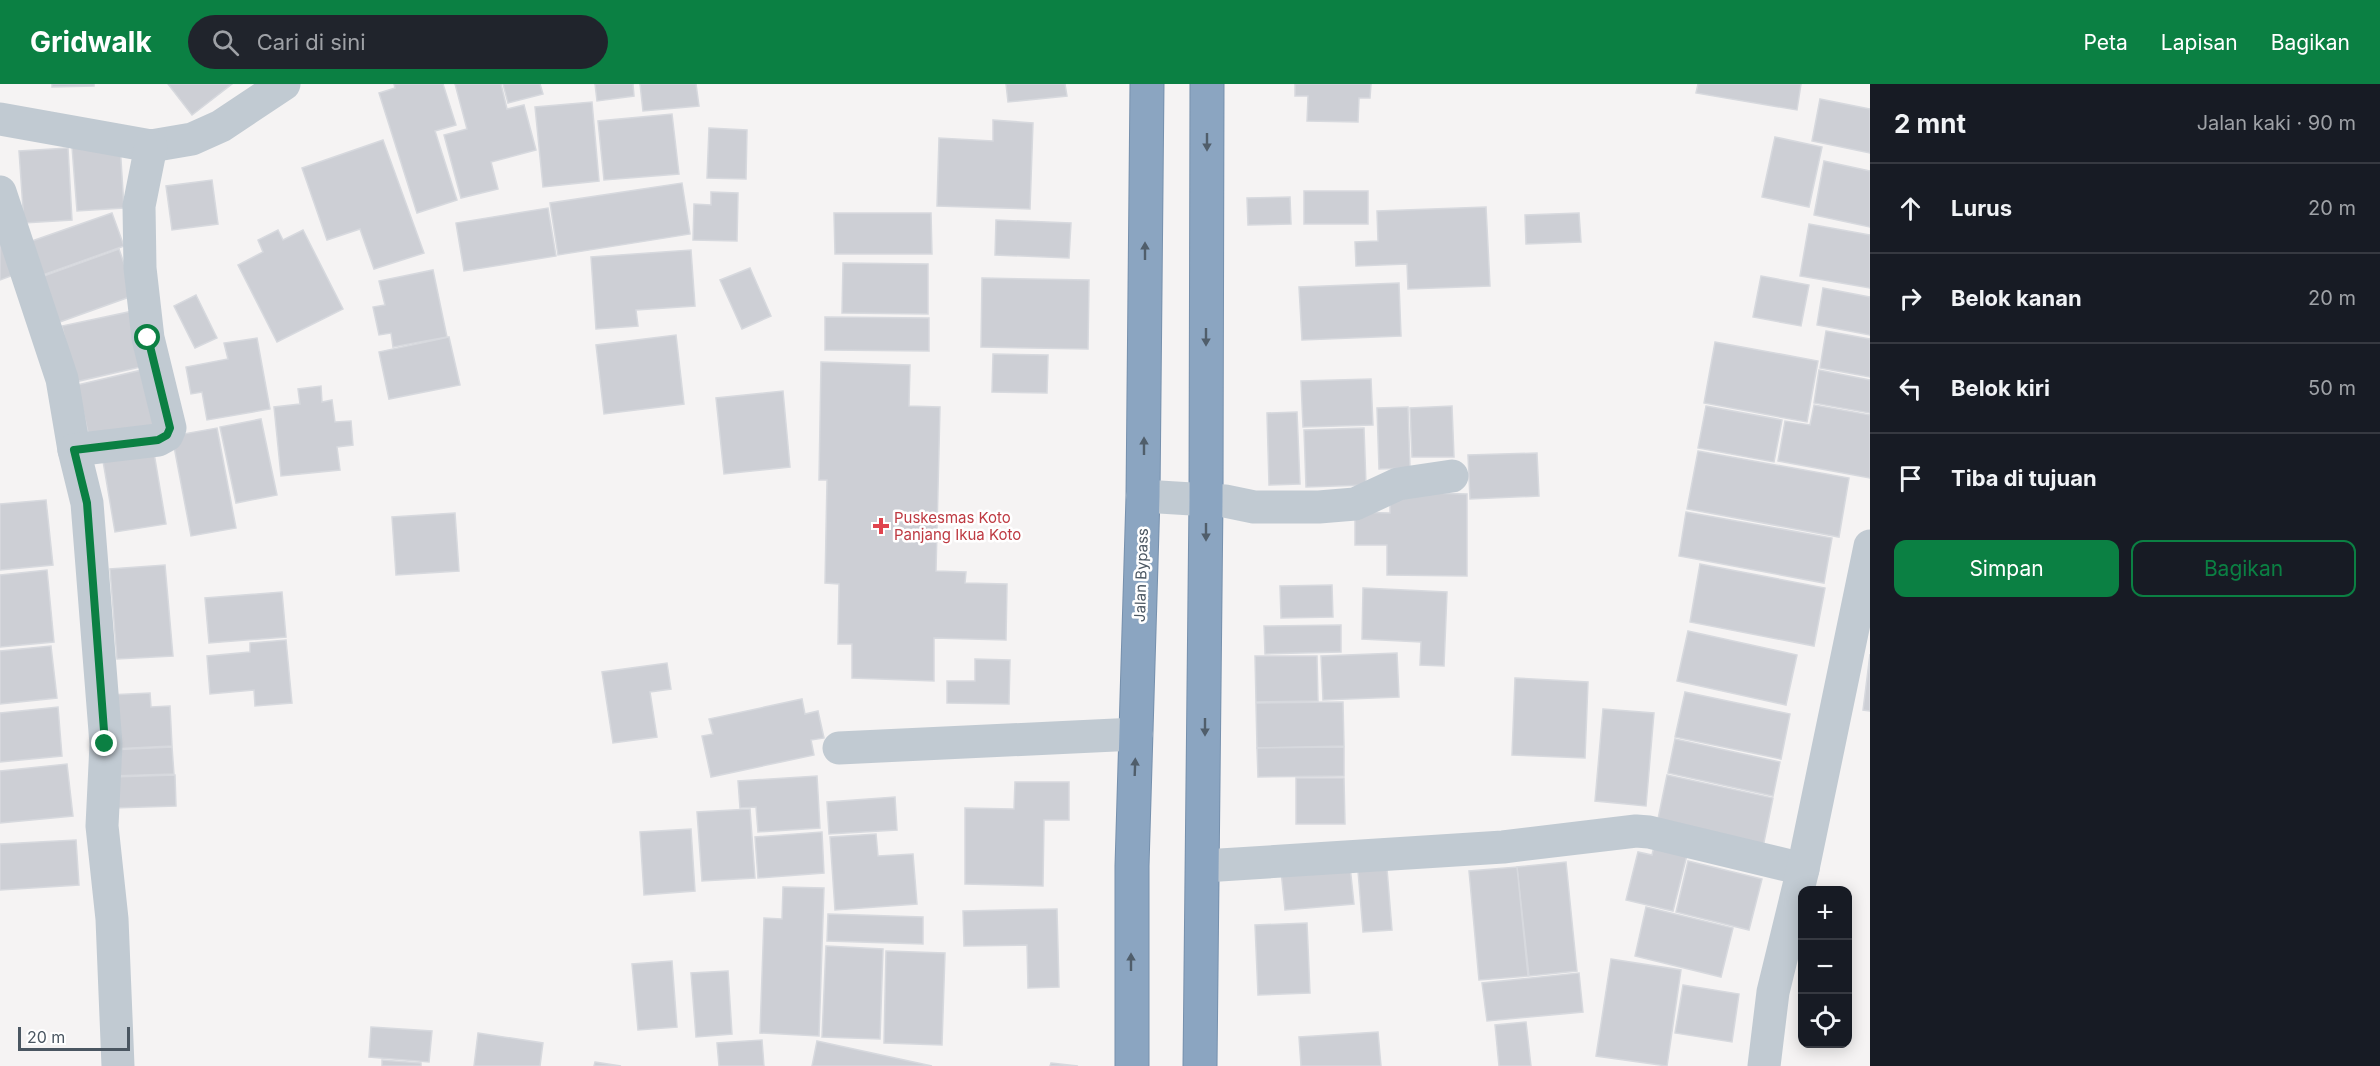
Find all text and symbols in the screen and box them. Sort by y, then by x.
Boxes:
search box [188,15,608,69]
text: Gridwalk [30,25,152,59]
icon: search [209,26,242,59]
text: Cari di sini [257,29,366,55]
text: Peta [2084,30,2128,55]
text: Lapisan [2161,30,2238,55]
text: Bagikan [2271,30,2350,55]
text: 2 mnt [1894,108,1966,139]
text: Jalan kaki · 90 m [2197,111,2356,135]
one-way arrow [1202,133,1212,152]
icon: ahead [1894,192,1927,225]
text: Lurus [1951,195,2012,221]
text: 20 m [2308,196,2356,220]
one-way arrow [1140,241,1150,260]
icon: right [1894,282,1927,315]
text: Belok kanan [1951,285,2082,311]
text: 20 m [2308,286,2356,310]
route start [134,324,160,350]
one-way arrow [1201,328,1211,347]
icon: left [1894,372,1927,405]
text: Belok kiri [1951,375,2050,401]
text: 50 m [2308,376,2356,400]
one-way arrow [1139,436,1149,455]
icon: arrive [1894,462,1927,495]
text: Tiba di tujuan [1951,465,2097,491]
place label: Puskesmas Koto Panjang Ikua Koto [894,508,1021,544]
marker: Puskesmas Koto Panjang Ikua Koto [872,517,890,535]
one-way arrow [1201,523,1211,542]
street label: Jalan Bypass [1130,528,1152,622]
button: Simpan [1894,540,2119,597]
button: Bagikan [2131,540,2356,597]
one-way arrow [1200,718,1209,737]
route end [91,730,117,756]
one-way arrow [1130,757,1139,776]
map controls [1798,886,1852,1048]
button: + [1798,886,1852,940]
button: − [1798,940,1852,994]
one-way arrow [1126,952,1136,971]
button: locate [1798,994,1852,1048]
scale bar [18,1024,130,1052]
text: 20 m [27,1027,65,1047]

